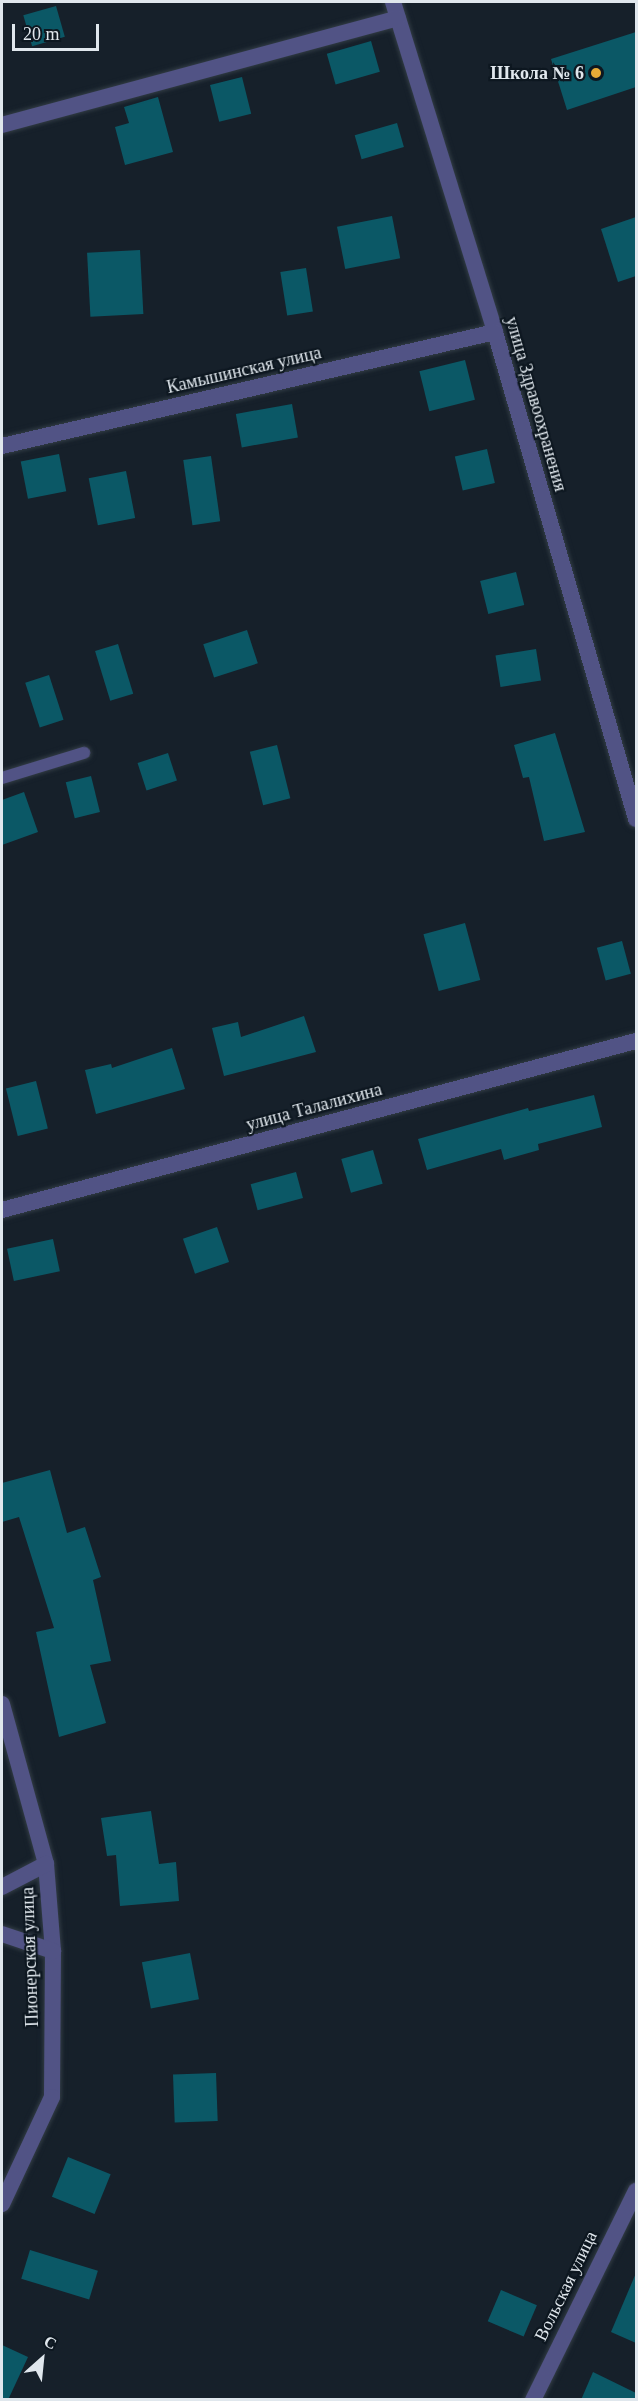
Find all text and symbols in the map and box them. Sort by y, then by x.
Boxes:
scale bar [15,12,102,50]
text: 20 m [23,24,60,44]
place label: Школа № 6 [490,62,584,84]
marker: Школа № 6 [589,66,603,80]
street label: улица Здравоохранения [501,314,571,494]
street label: Камышинская улица [165,342,323,398]
street label: улица Талалихина [244,1078,384,1136]
street label: Пионерская улица [17,1887,43,2027]
street label: Вольская улица [530,2228,602,2344]
north arrow [12,2329,72,2389]
text: С [41,2332,59,2353]

